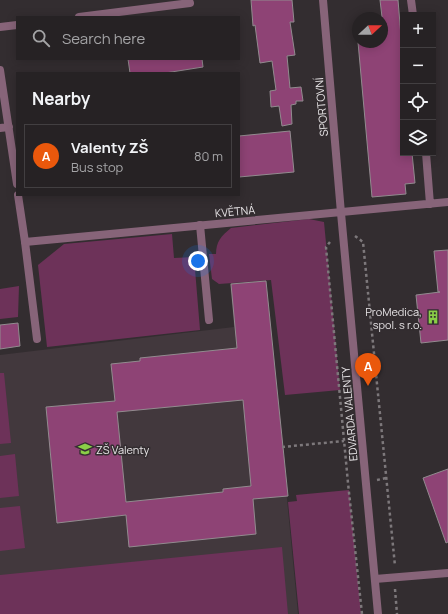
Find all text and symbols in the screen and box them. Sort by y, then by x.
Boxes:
north arrow [352,12,388,48]
map controls [400,12,436,156]
button: + [400,12,436,48]
search box [16,16,240,60]
icon: search [30,27,52,49]
text: Search here [62,28,145,49]
button: − [400,48,436,84]
street label: SPORTOVNÍ [311,76,331,137]
button: locate [400,84,436,120]
text: Nearby [32,87,90,110]
button: layers [400,120,436,156]
text: Valenty ZŠ [71,137,148,158]
text: A [42,147,50,165]
text: 80 m [194,147,223,165]
text: Bus stop [71,158,123,176]
street label: KVĚTNÁ [214,202,256,220]
your location [188,251,208,271]
place label: ProMedica, spol. s r.o. [365,304,422,332]
building icon: ProMedica, spol. s r.o. [425,309,441,325]
pin: A [355,353,381,386]
street label: EDVARDA VALENTY [337,365,361,462]
school or university icon: ZŠ Valenty [77,441,93,457]
place label: ZŠ Valenty [96,442,150,457]

